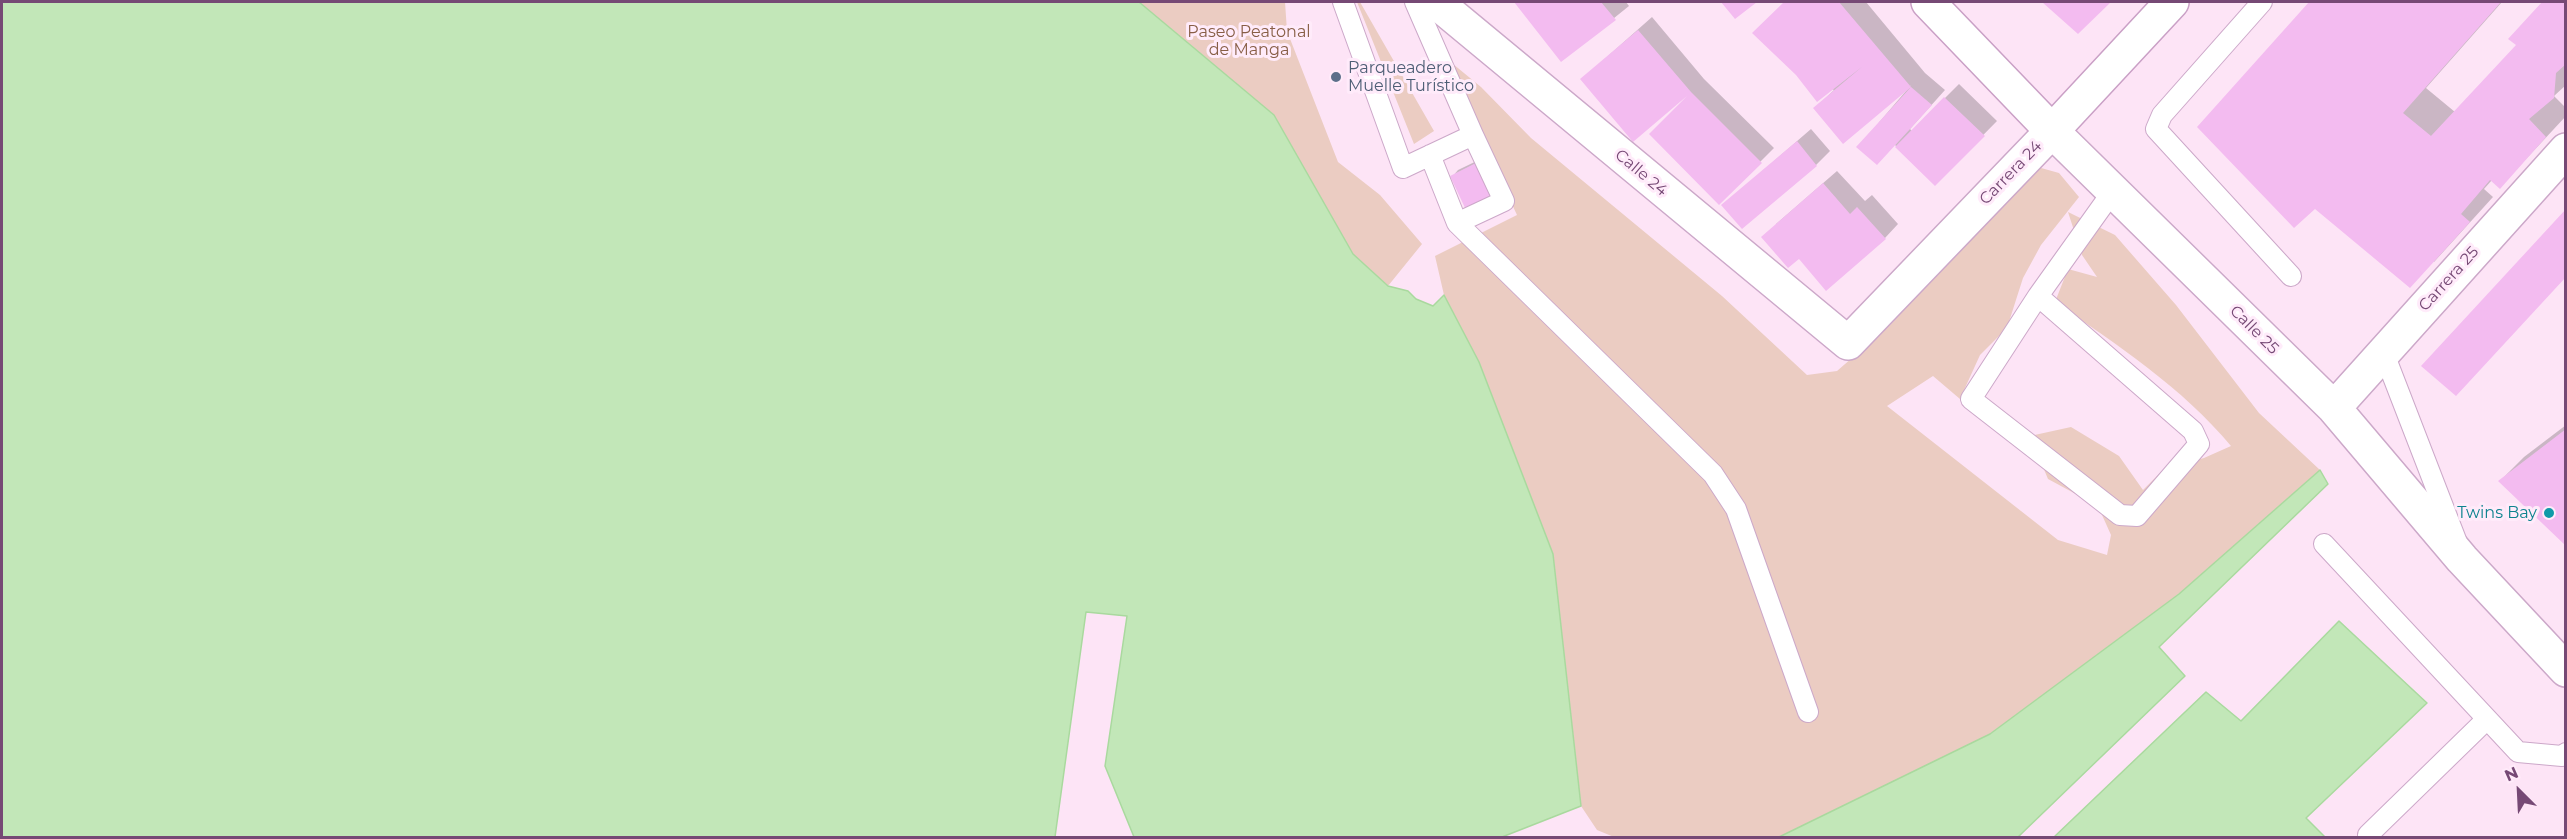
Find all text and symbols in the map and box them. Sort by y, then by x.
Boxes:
park label: Paseo Peatonal de Manga [1187,22,1311,60]
place label: Parqueadero Muelle Turístico [1348,58,1474,96]
marker: Parqueadero Muelle Turístico [1329,70,1343,84]
street label: Carrera 24 [1976,137,2046,209]
street label: Calle 24 [1611,146,1671,200]
street label: Carrera 25 [2415,243,2483,315]
street label: Calle 25 [2226,302,2282,358]
place label: Twins Bay [2457,503,2537,523]
marker: Twins Bay [2542,506,2556,520]
north arrow [2489,761,2549,821]
text: N [2502,763,2521,785]

